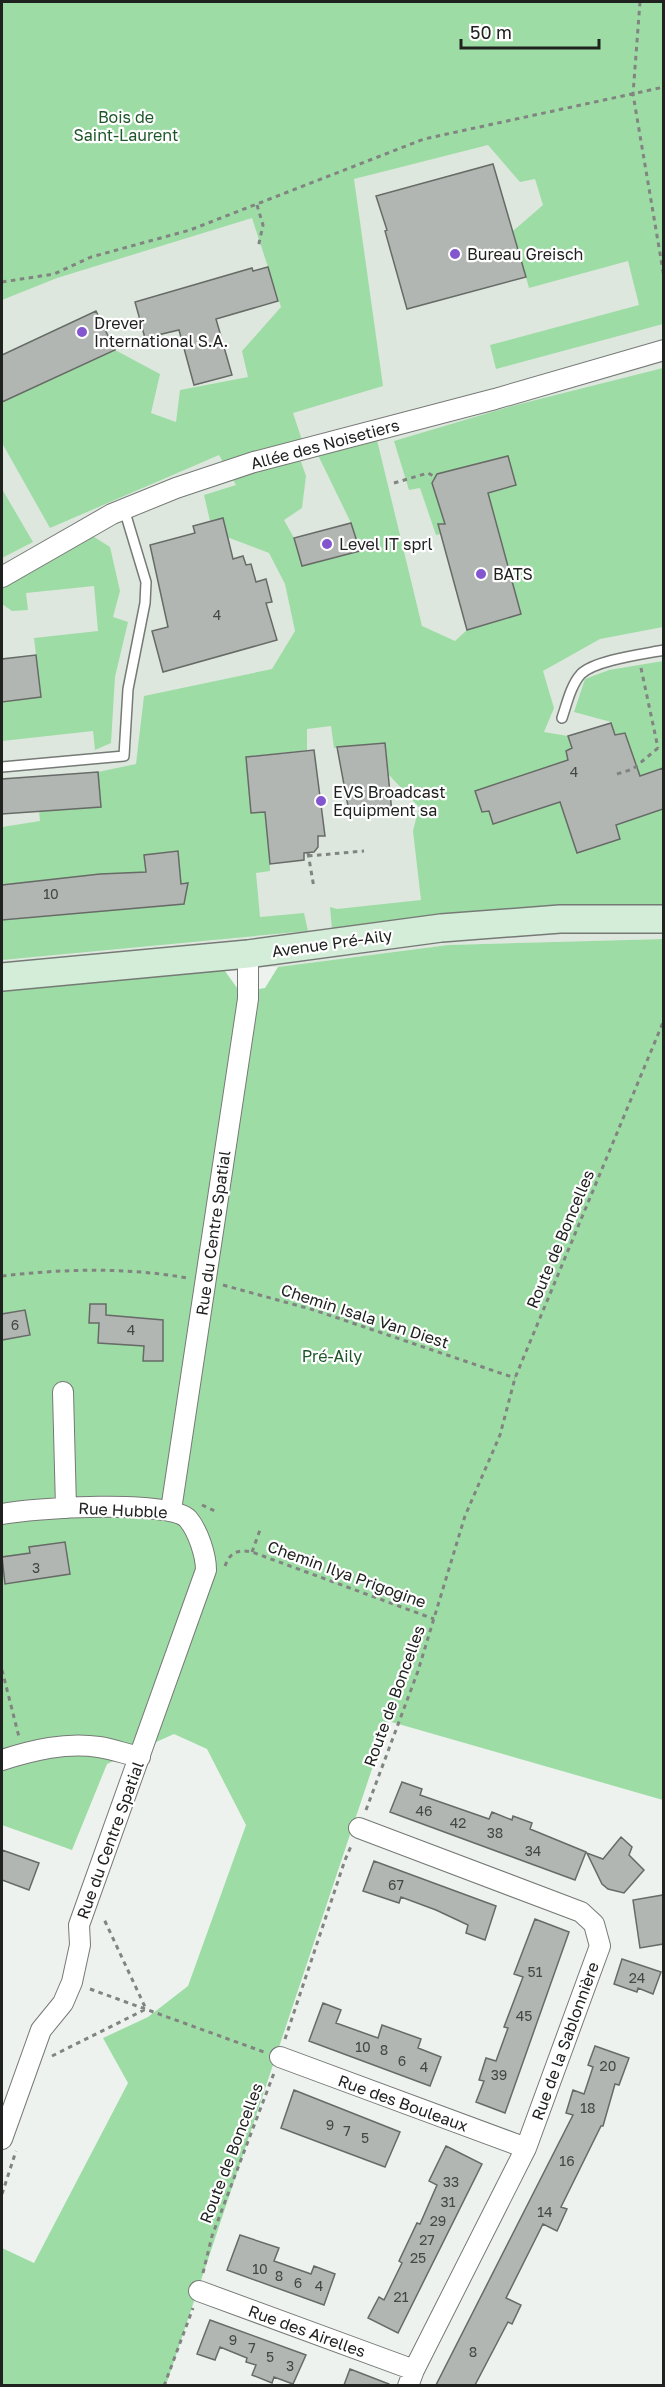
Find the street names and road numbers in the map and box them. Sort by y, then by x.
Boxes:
street label: Allée des Noisetiers [248,415,402,473]
street label: Avenue Pré-Aily [271,925,393,961]
street label: Rue du Centre Spatial [192,1149,234,1317]
street label: Route de Boncelles [522,1167,598,1311]
street label: Chemin Isala Van Diest [279,1279,451,1353]
street label: Rue Hubble [78,1498,168,1522]
street label: Chemin Ilya Prigogine [265,1536,429,1612]
street label: Route de Boncelles [359,1623,429,1769]
street label: Rue du Centre Spatial [72,1758,148,1922]
street label: Rue de la Sablonnière [527,1959,603,2123]
street label: Rue des Bouleaux [335,2070,471,2136]
street label: Route de Boncelles [195,2080,267,2226]
street label: Rue des Airelles [246,2301,368,2361]

